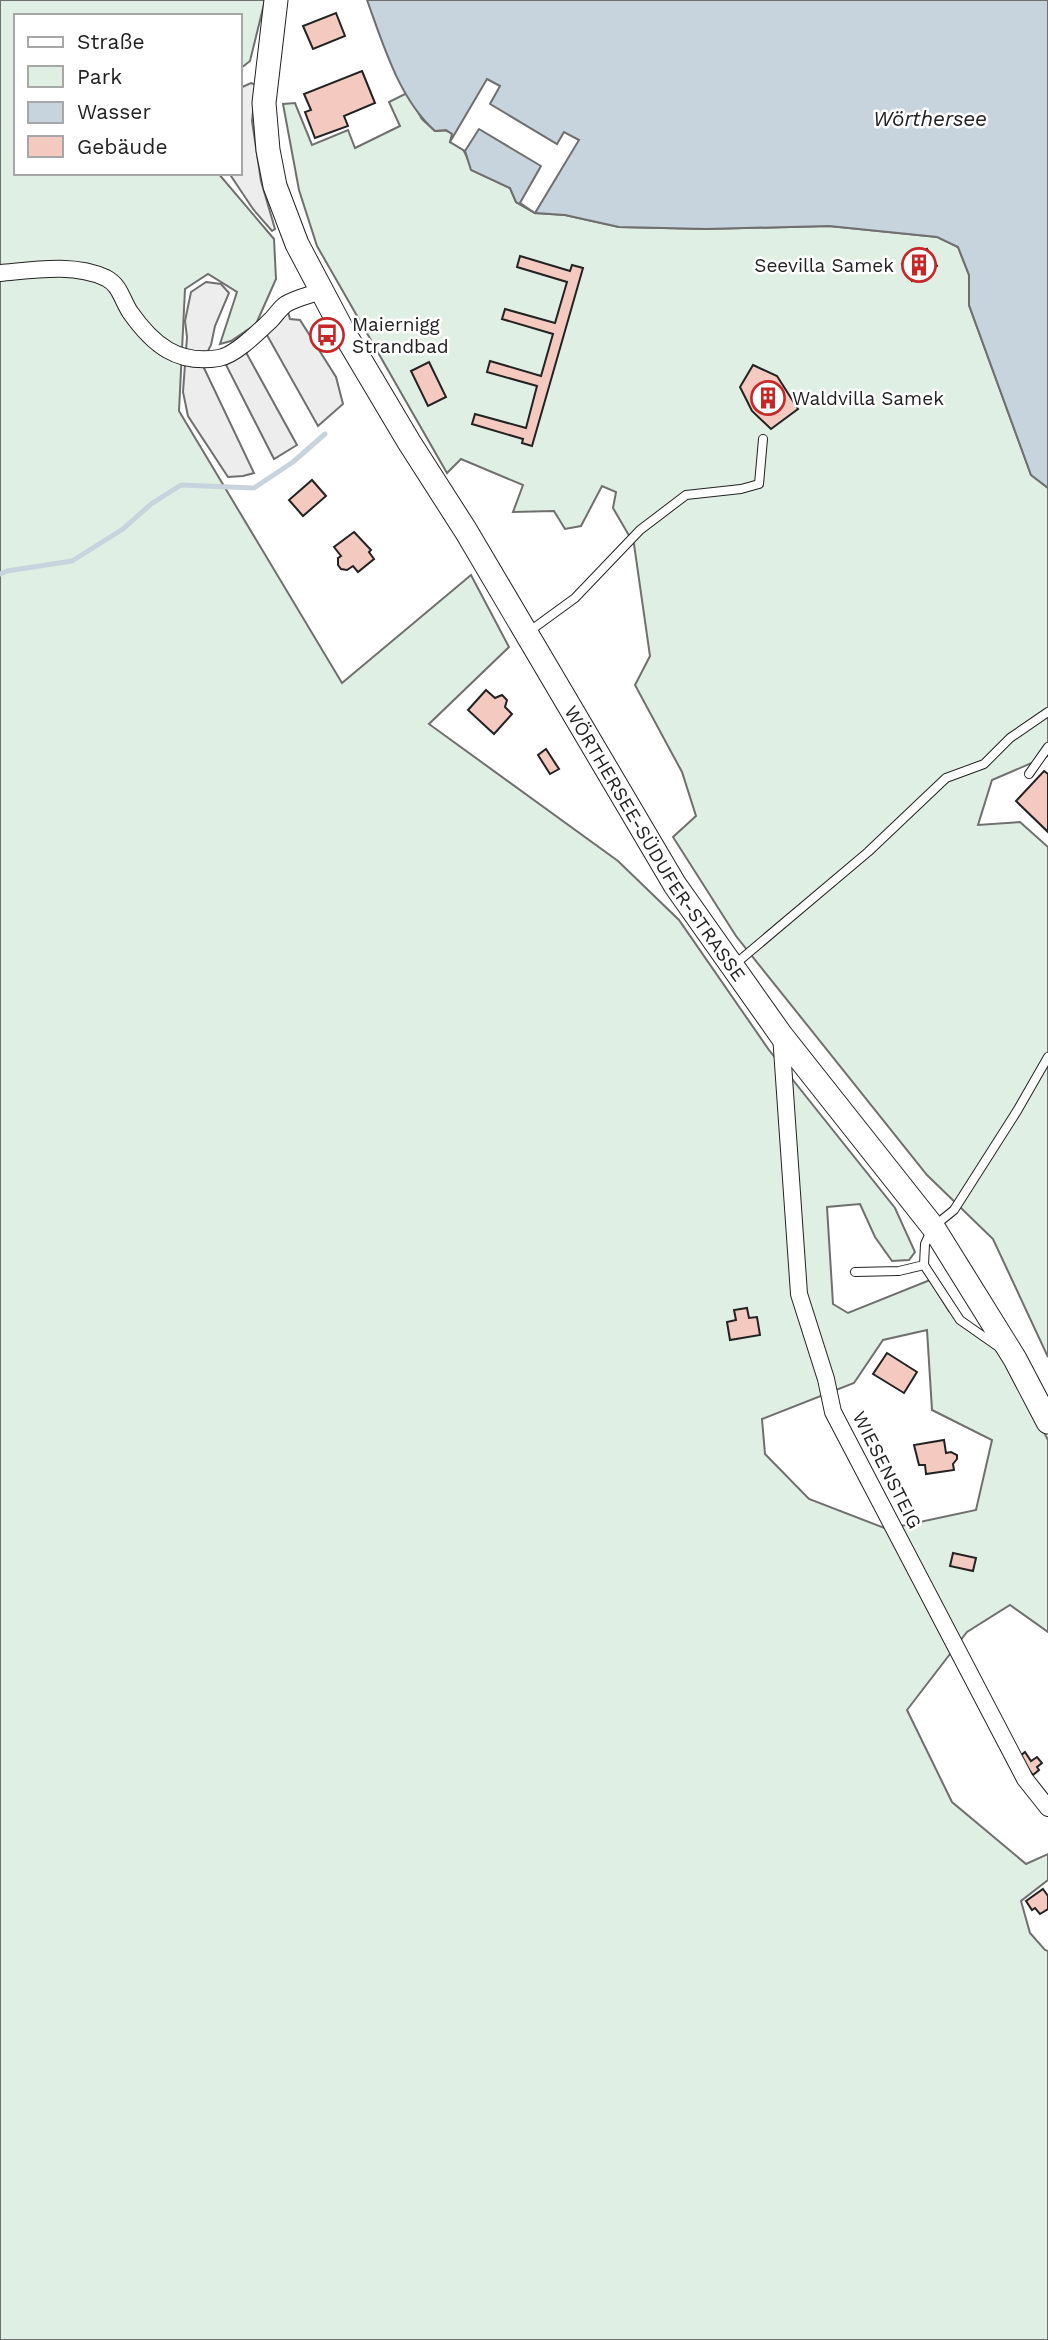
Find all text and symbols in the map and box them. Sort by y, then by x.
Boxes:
legend [14,14,242,175]
text: Straße [77,29,145,54]
text: Park [77,64,122,89]
text: Wasser [77,99,151,124]
water label: Wörthersee [873,106,987,131]
text: Gebäude [77,134,168,159]
building icon: Seevilla Samek [900,246,938,284]
place label: Seevilla Samek [754,254,894,277]
place label: Maiernigg Strandbad [352,313,449,358]
bus stop icon: Maiernigg Strandbad [308,316,346,354]
building icon: Waldvilla Samek [749,379,787,417]
place label: Waldvilla Samek [792,387,944,410]
street label: WÖRTHERSEE-SÜDUFER-STRASSE [560,701,751,986]
street label: WIESENSTEIG [848,1407,926,1533]

